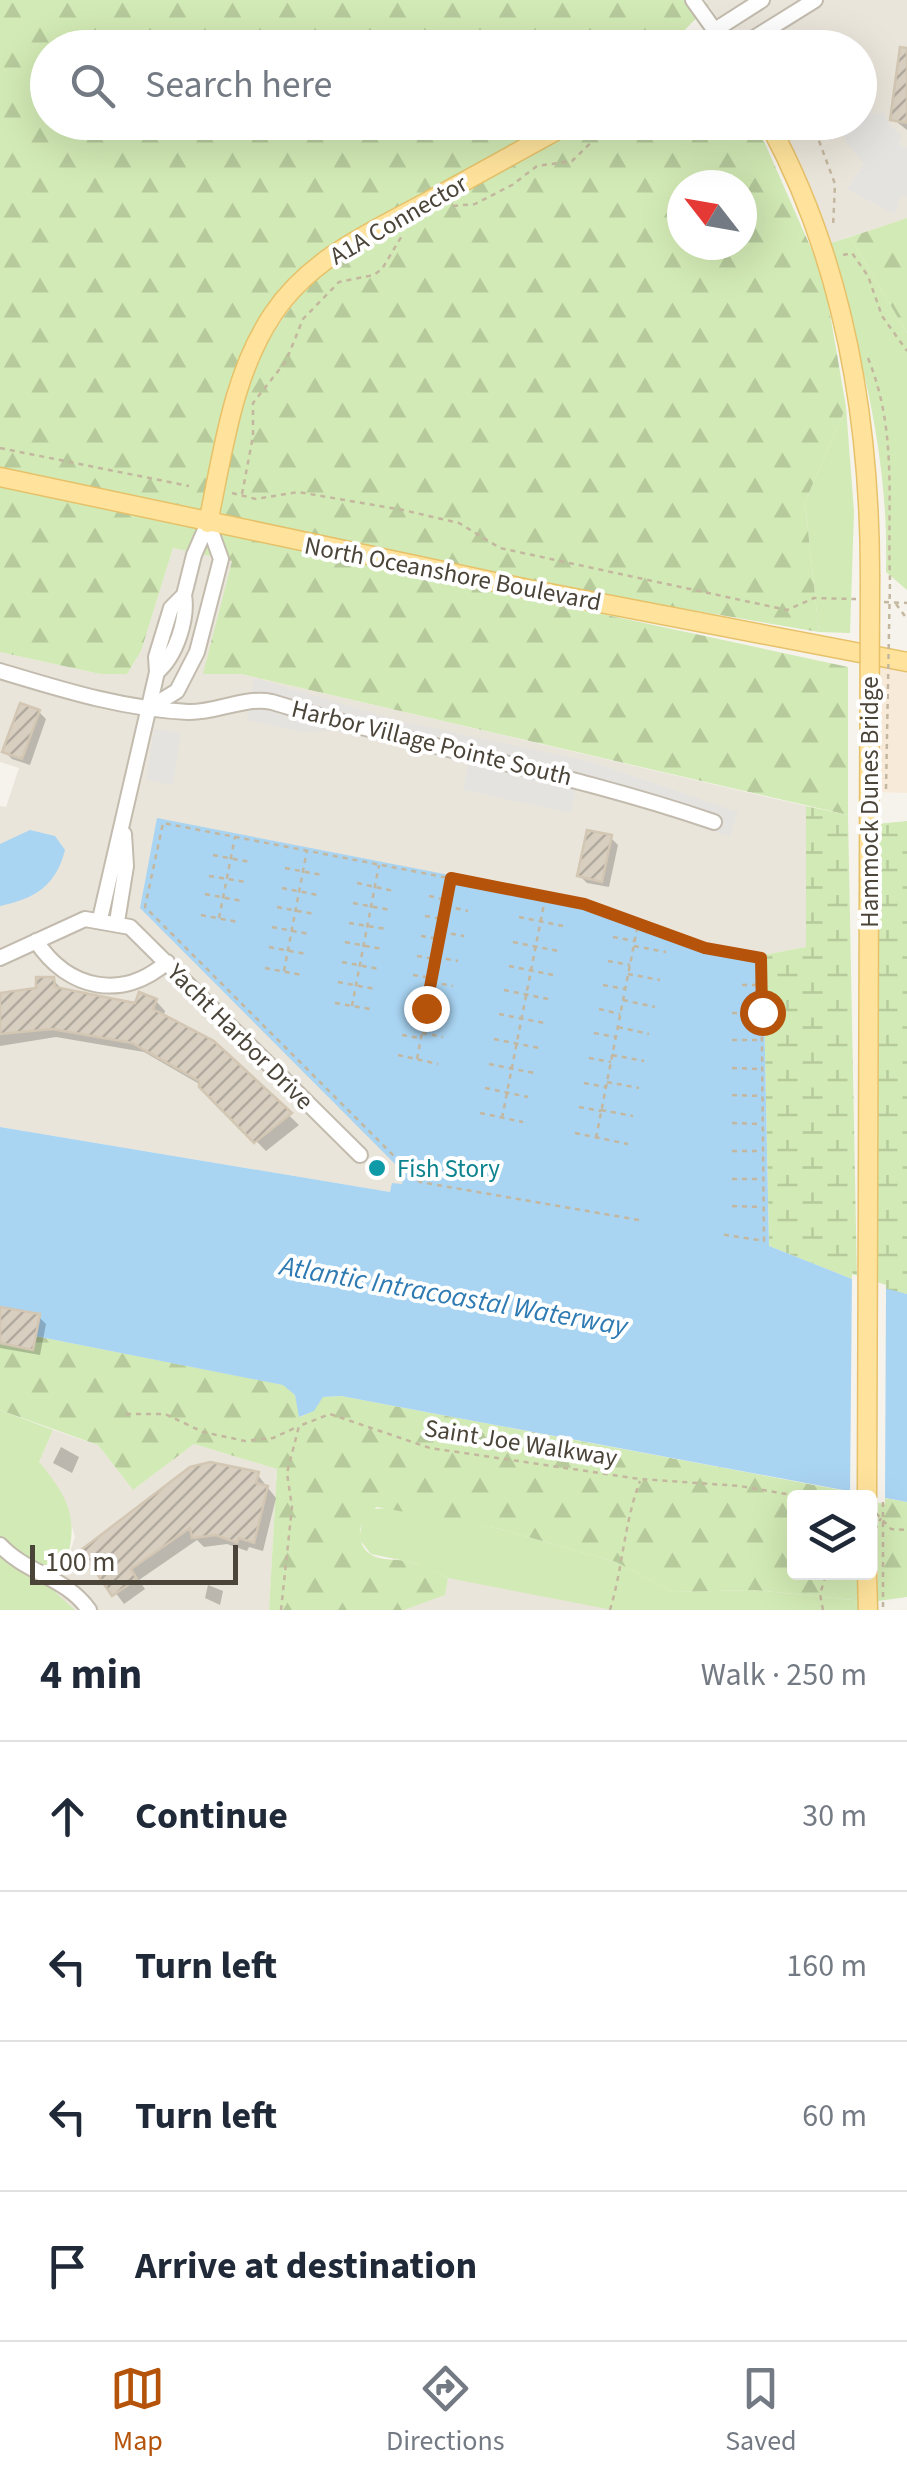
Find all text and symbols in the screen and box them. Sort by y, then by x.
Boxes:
search box [30,30,877,140]
icon: search [65,58,120,113]
text: Search here [145,58,332,112]
street label: A1A Connector [323,166,474,274]
north arrow [667,170,757,260]
street label: North Oceanshore Boulevard [301,528,604,620]
street label: Hammock Dunes Bridge [852,676,888,928]
street label: Harbor Village Pointe South [288,691,576,795]
street label: Yacht Harbor Drive [158,955,322,1118]
route end [404,986,450,1032]
route start [740,990,786,1036]
place label: Fish Story [397,1151,500,1187]
marker: Fish Story [366,1157,388,1179]
water label: Atlantic Intracoastal Waterway [275,1245,632,1346]
street label: Saint Joe Walkway [422,1410,620,1476]
map controls [787,1490,877,1580]
button: layers [787,1490,877,1580]
scale bar [30,1540,238,1584]
text: 100 m [45,1542,116,1582]
text: 4 min [40,1645,142,1705]
text: Walk · 250 m [701,1652,867,1698]
icon: ahead [40,1789,95,1844]
text: Continue [135,1789,288,1843]
text: 30 m [802,1793,867,1839]
icon: left [40,1939,95,1994]
text: Turn left [135,1939,277,1993]
text: 160 m [786,1943,867,1989]
icon: left [40,2089,95,2144]
text: Turn left [135,2089,277,2143]
text: 60 m [802,2093,867,2139]
icon: arrive [40,2239,95,2294]
text: Arrive at destination [135,2239,477,2293]
tab: Map [110,2361,165,2461]
tab: Directions [386,2361,505,2461]
tab: Saved [725,2361,797,2461]

